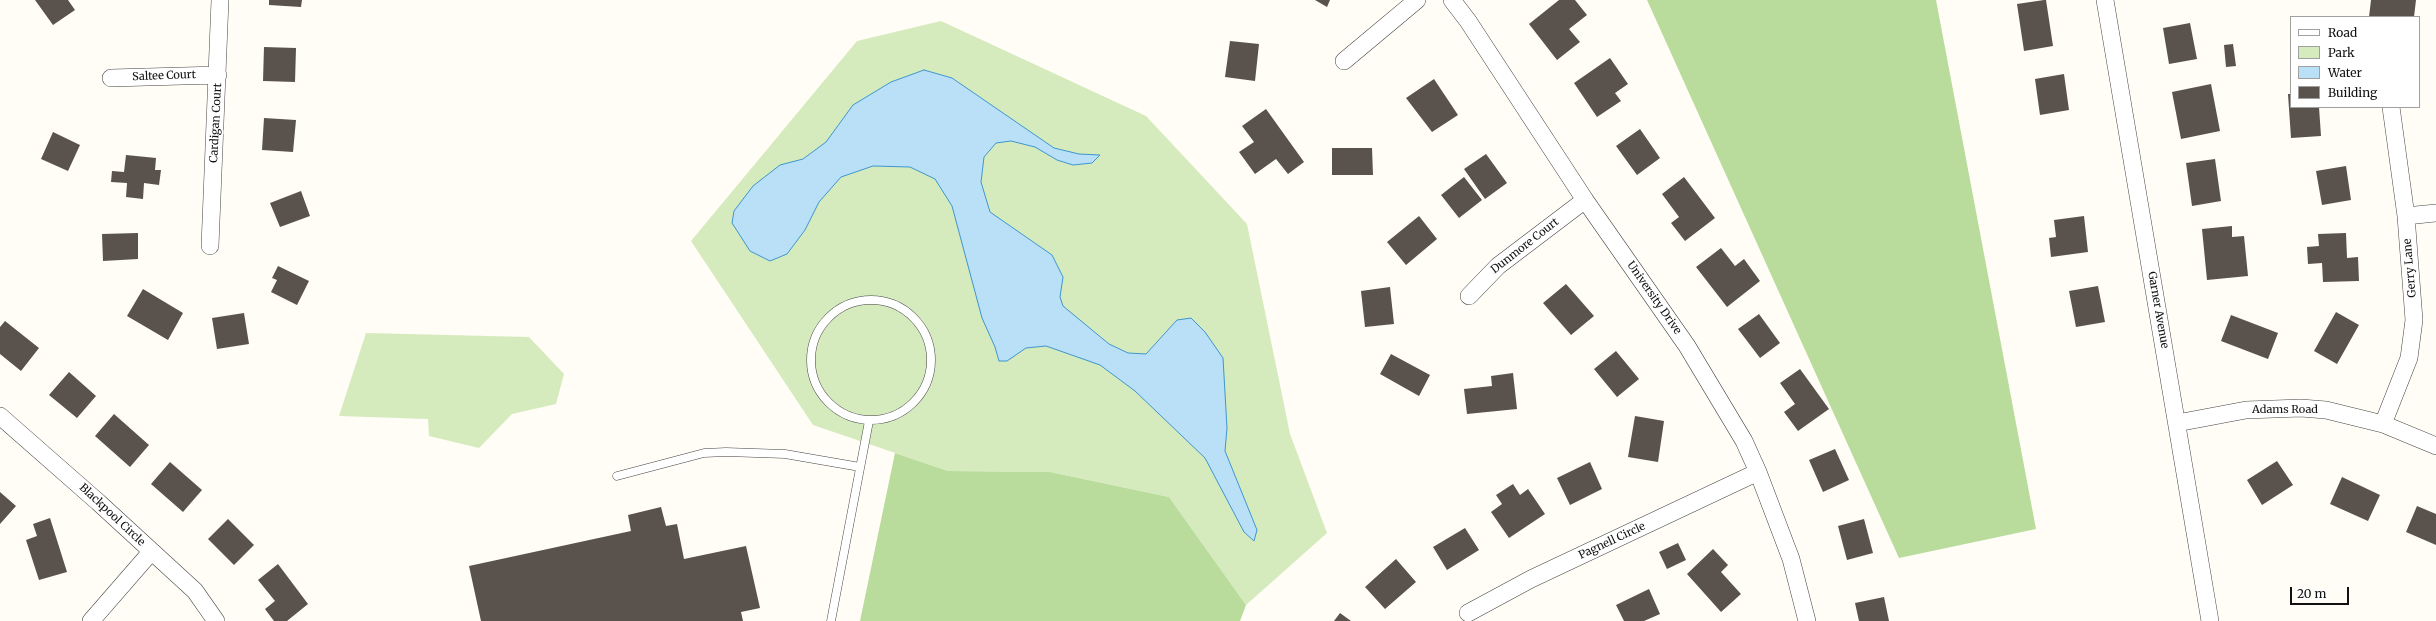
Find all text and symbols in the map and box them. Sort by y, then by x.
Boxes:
legend [2290,16,2420,108]
text: Road [2328,25,2357,40]
text: Park [2328,45,2355,60]
text: Water [2328,65,2362,80]
street label: Saltee Court [132,68,196,84]
street label: Cardigan Court [207,83,225,163]
text: Building [2328,85,2377,100]
street label: Dunmore Court [1488,215,1562,277]
street label: Gerry Lane [2401,238,2419,298]
street label: University Drive [1624,259,1684,337]
street label: Garner Avenue [2145,270,2171,350]
street label: Adams Road [2252,403,2318,417]
street label: Blackpool Circle [76,481,148,549]
street label: Pagnell Circle [1577,520,1647,562]
scale bar [2292,579,2351,605]
text: 20 m [2297,586,2326,601]

